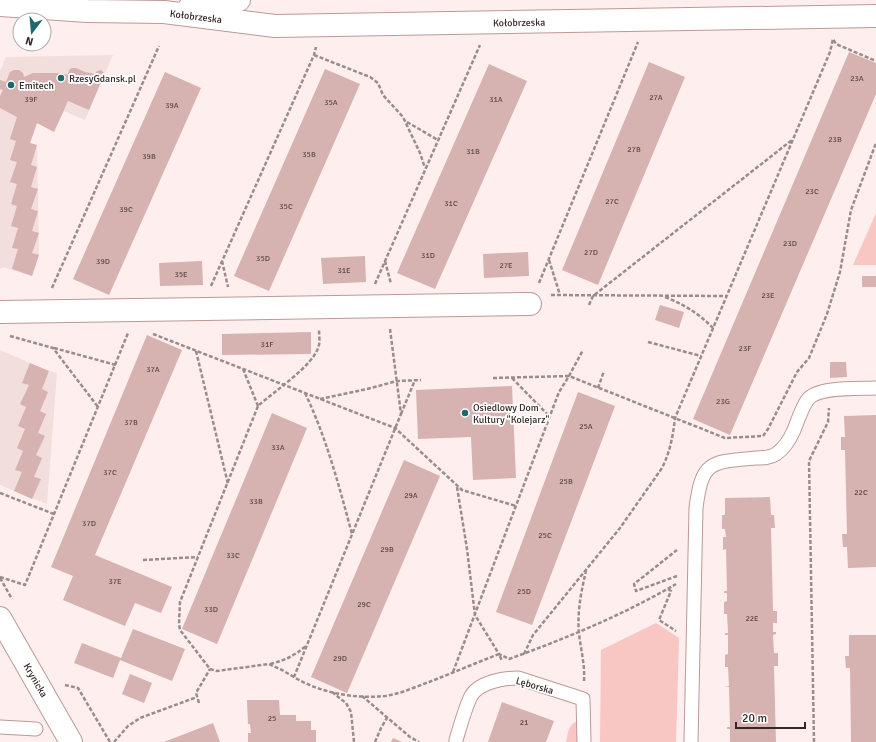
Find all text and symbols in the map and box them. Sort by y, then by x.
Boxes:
street label: Kołobrzeska [169,8,223,26]
north arrow [12,12,52,52]
street label: Kołobrzeska [493,17,545,29]
text: N [24,34,35,48]
marker: RzesyGdansk.pl [56,73,66,83]
place label: RzesyGdansk.pl [69,73,136,85]
house number: 23A [850,73,864,83]
marker: Emitech [6,80,16,90]
place label: Emitech [19,80,54,92]
house number: 27A [649,92,663,102]
house number: 39F [25,94,37,104]
house number: 31A [489,94,503,104]
house number: 35A [324,97,338,107]
house number: 39A [165,100,179,110]
house number: 23B [828,134,842,144]
house number: 27B [627,144,641,154]
house number: 31B [466,146,480,156]
house number: 35B [302,149,316,159]
house number: 39B [142,151,156,161]
house number: 23C [805,186,819,196]
house number: 27C [605,196,619,206]
house number: 31C [444,198,458,208]
house number: 35C [279,201,293,211]
house number: 39C [119,204,133,214]
house number: 23D [783,238,797,248]
house number: 27D [584,247,598,257]
house number: 31D [421,250,435,260]
house number: 35D [256,253,270,263]
house number: 39D [96,256,110,266]
house number: 27E [499,260,513,270]
house number: 31E [337,265,351,275]
house number: 35E [174,269,188,279]
house number: 23E [761,290,775,300]
house number: 31F [261,339,273,349]
house number: 23F [739,343,751,353]
house number: 37A [146,364,160,374]
house number: 23G [716,396,730,406]
place label: Osiedlowy Dom Kultury "Kolejarz" [473,402,550,426]
marker: Osiedlowy Dom Kultury "Kolejarz" [460,408,470,418]
house number: 37B [124,417,138,427]
house number: 25A [579,421,593,431]
house number: 33A [271,442,285,452]
house number: 37C [103,467,117,477]
house number: 25B [559,476,573,486]
house number: 22C [854,487,868,497]
house number: 29A [404,490,418,500]
house number: 33B [249,496,263,506]
house number: 37D [82,518,96,528]
house number: 25C [538,530,552,540]
house number: 29B [380,544,394,554]
house number: 33C [226,550,240,560]
house number: 37E [108,576,122,586]
house number: 25D [517,586,531,596]
house number: 29C [357,599,371,609]
house number: 33D [204,604,218,614]
house number: 22E [745,613,759,623]
house number: 29D [333,653,347,663]
street label: Krynicka [21,661,50,700]
street label: Lęborska [515,675,555,697]
scale bar [736,704,805,730]
text: 20 m [742,711,767,726]
house number: 25 [268,713,276,723]
house number: 21 [520,717,528,727]

